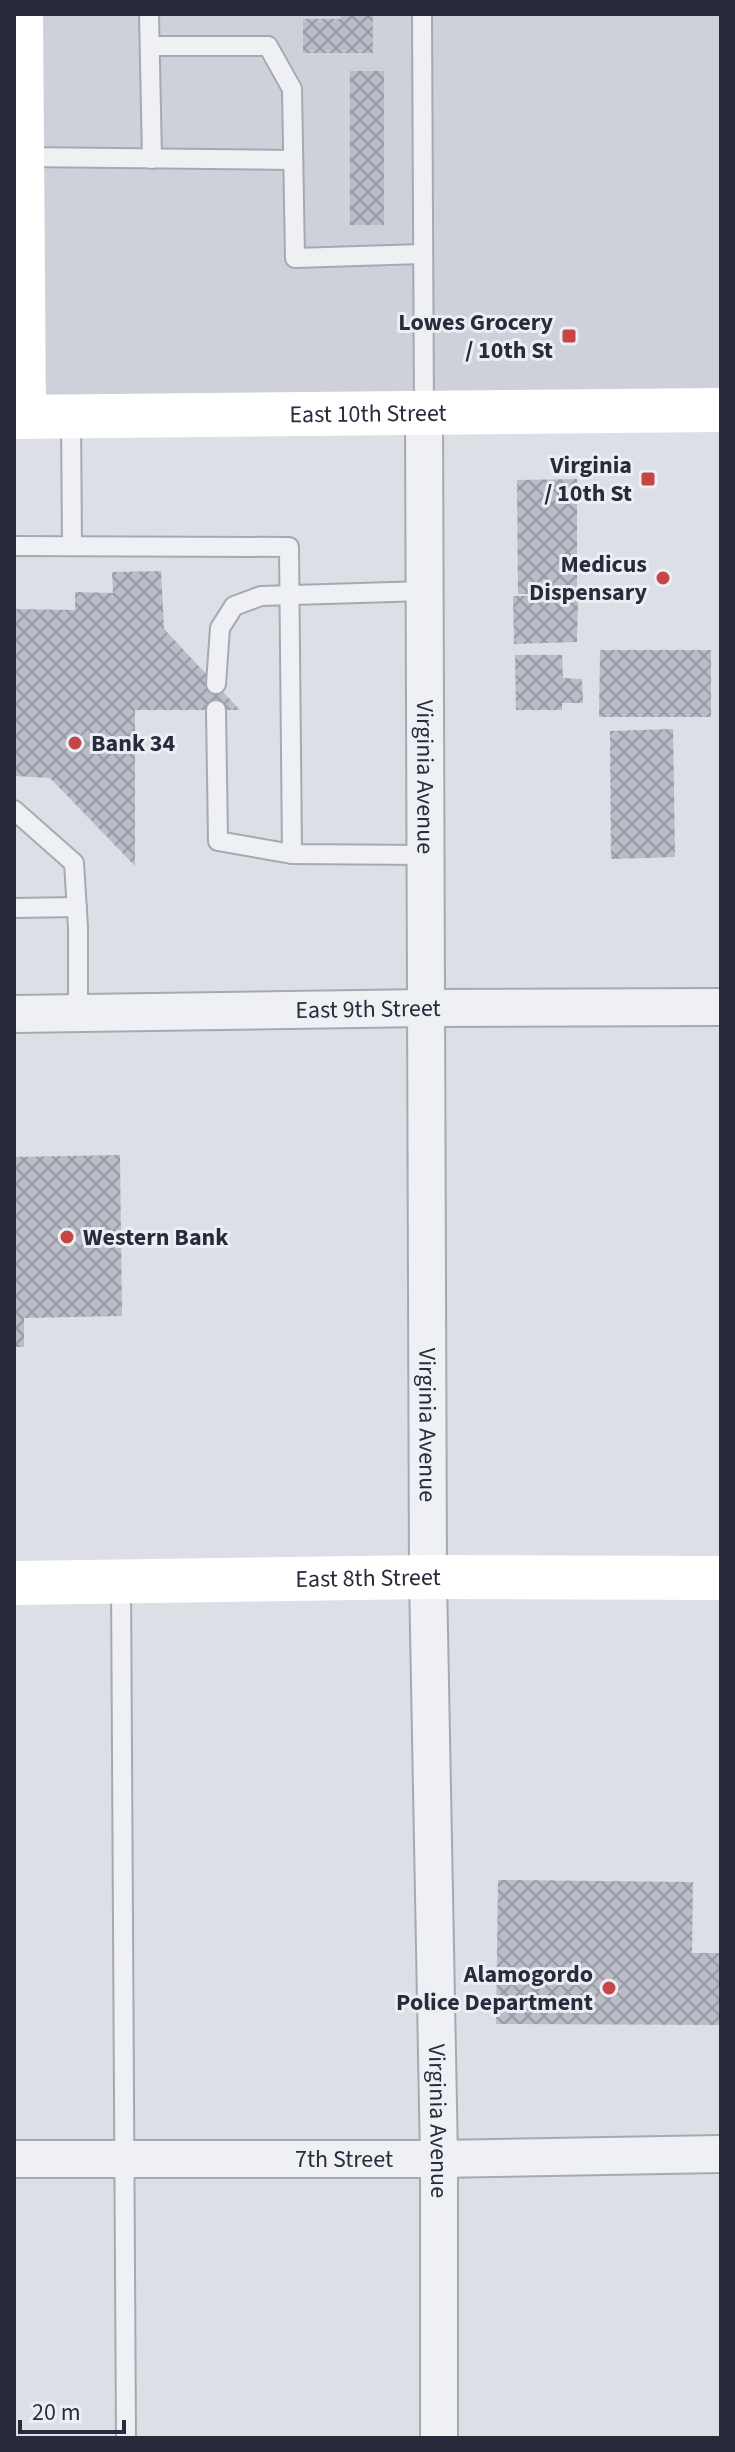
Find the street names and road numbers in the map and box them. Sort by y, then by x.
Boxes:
street label: East 10th Street [289,395,447,432]
street label: Virginia Avenue [407,700,443,854]
street label: East 9th Street [295,990,441,1027]
street label: Virginia Avenue [410,1348,445,1502]
street label: East 8th Street [295,1559,441,1596]
street label: Virginia Avenue [419,2043,457,2198]
street label: 7th Street [295,2142,393,2177]

